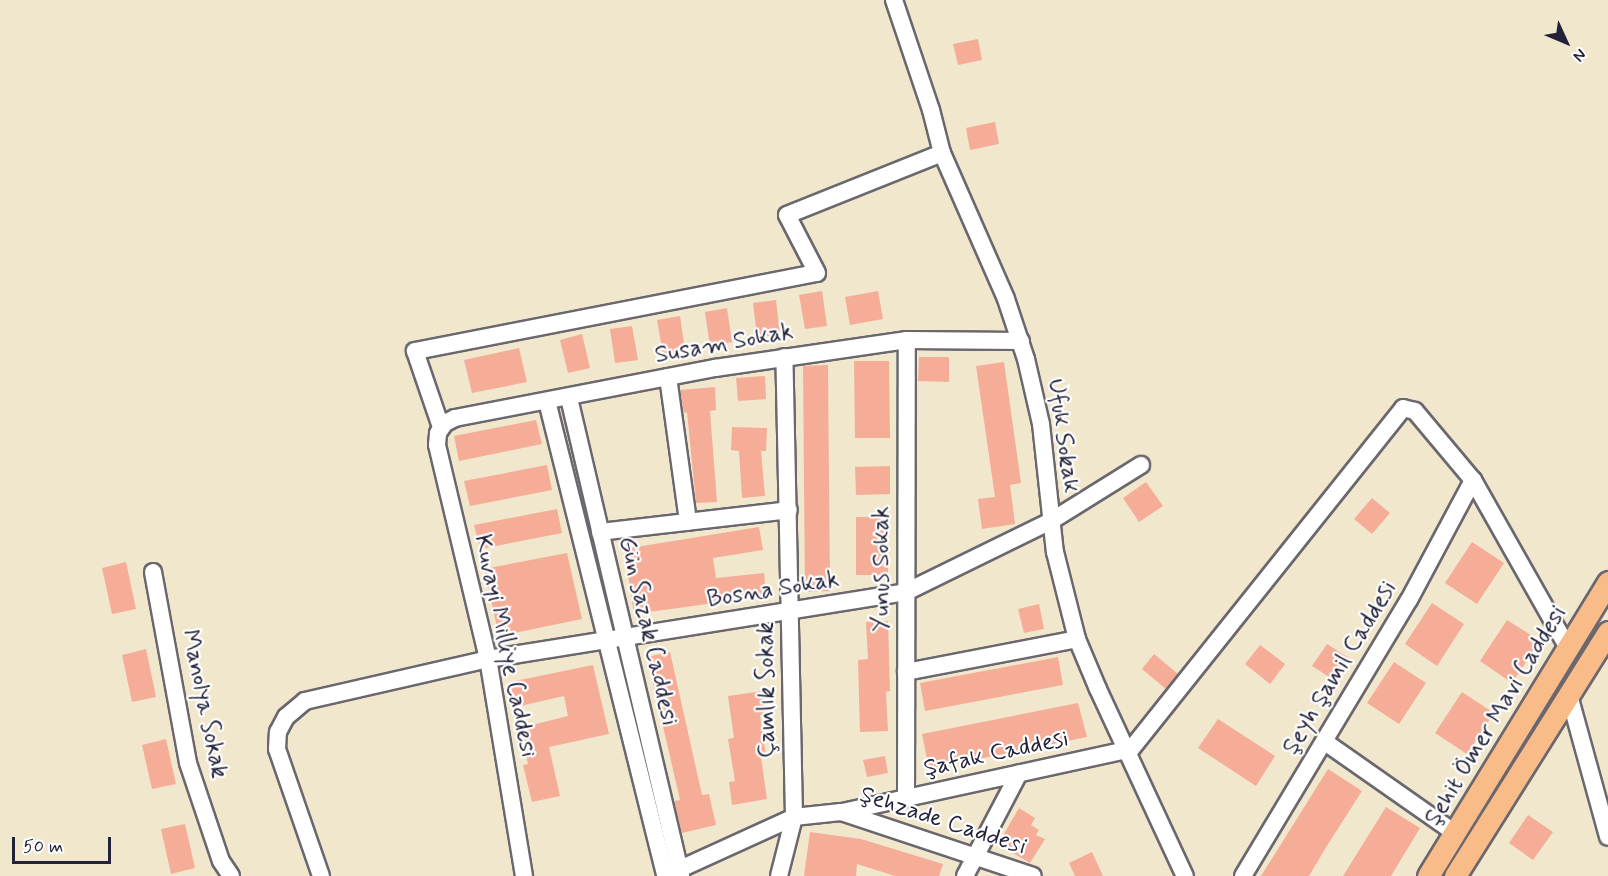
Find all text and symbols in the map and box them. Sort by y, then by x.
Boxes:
north arrow [1536,12,1596,72]
text: N [1568,44,1591,66]
street label: Susam Sokak [652,318,796,370]
street label: Ufuk Sokak [1041,377,1085,495]
street label: Yunus Sokak [868,506,896,632]
street label: Kuvayi Milliye Caddesi [467,530,543,762]
street label: Gün Sazak Caddesi [612,532,684,730]
street label: Bosna Sokak [705,565,841,615]
street label: Şeyh Şamil Caddesi [1276,575,1404,761]
street label: Şehit Ömer Mavi Caddesi [1417,598,1575,834]
street label: Çamlık Sokak [751,620,783,760]
street label: Manolya Sokak [174,626,234,782]
street label: Şafak Caddesi [920,724,1072,784]
street label: Şehzade Caddesi [856,780,1030,862]
scale bar [15,825,114,863]
text: 50 m [23,835,63,859]

